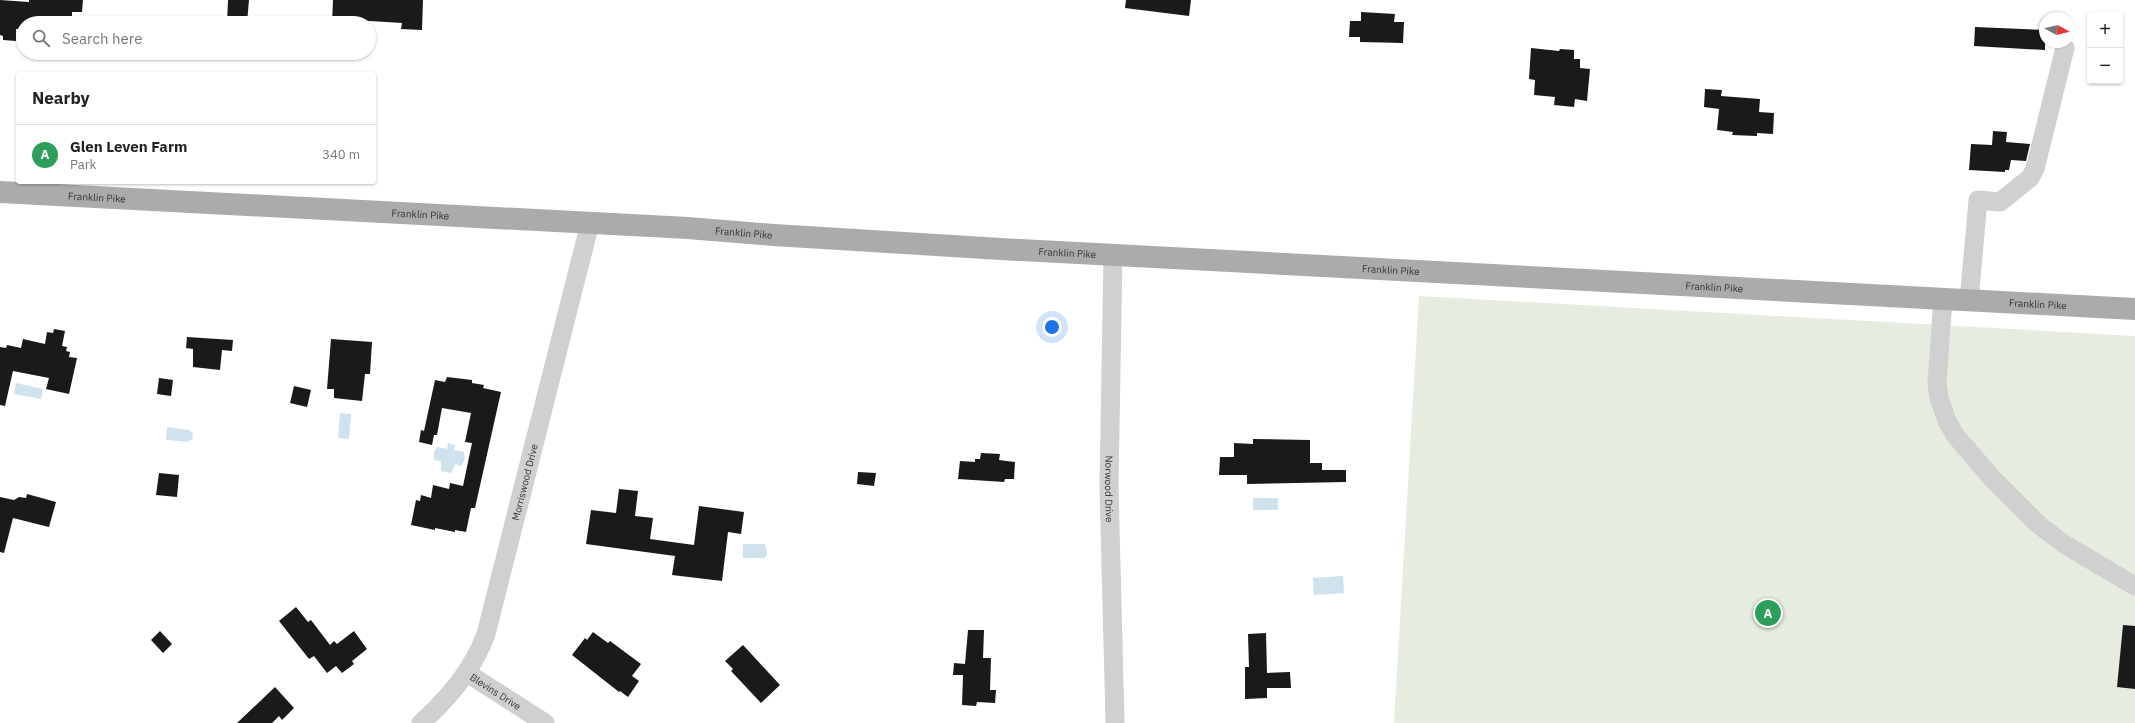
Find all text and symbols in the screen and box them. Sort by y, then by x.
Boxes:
north arrow [2039,12,2075,48]
map controls [2087,12,2123,84]
button: + [2087,12,2123,48]
search box [16,16,376,60]
icon: search [30,27,52,49]
text: Search here [62,29,142,48]
button: − [2087,48,2123,84]
text: Nearby [32,87,90,109]
text: Glen Leven Farm [70,137,187,156]
text: A [41,146,49,163]
text: 340 m [322,146,360,163]
text: Park [70,156,96,173]
street label: Franklin Pike [68,190,127,206]
street label: Franklin Pike [391,206,450,223]
street label: Franklin Pike [714,224,774,242]
street label: Franklin Pike [1038,245,1097,261]
street label: Franklin Pike [1362,262,1420,278]
street label: Franklin Pike [1685,279,1744,295]
street label: Franklin Pike [2009,296,2068,312]
your location [1042,317,1062,337]
street label: Morriswood Drive [509,442,541,522]
street label: Norwood Drive [1102,455,1116,523]
pin: A [1755,598,1781,628]
street label: Blevins Drive [467,671,524,713]

